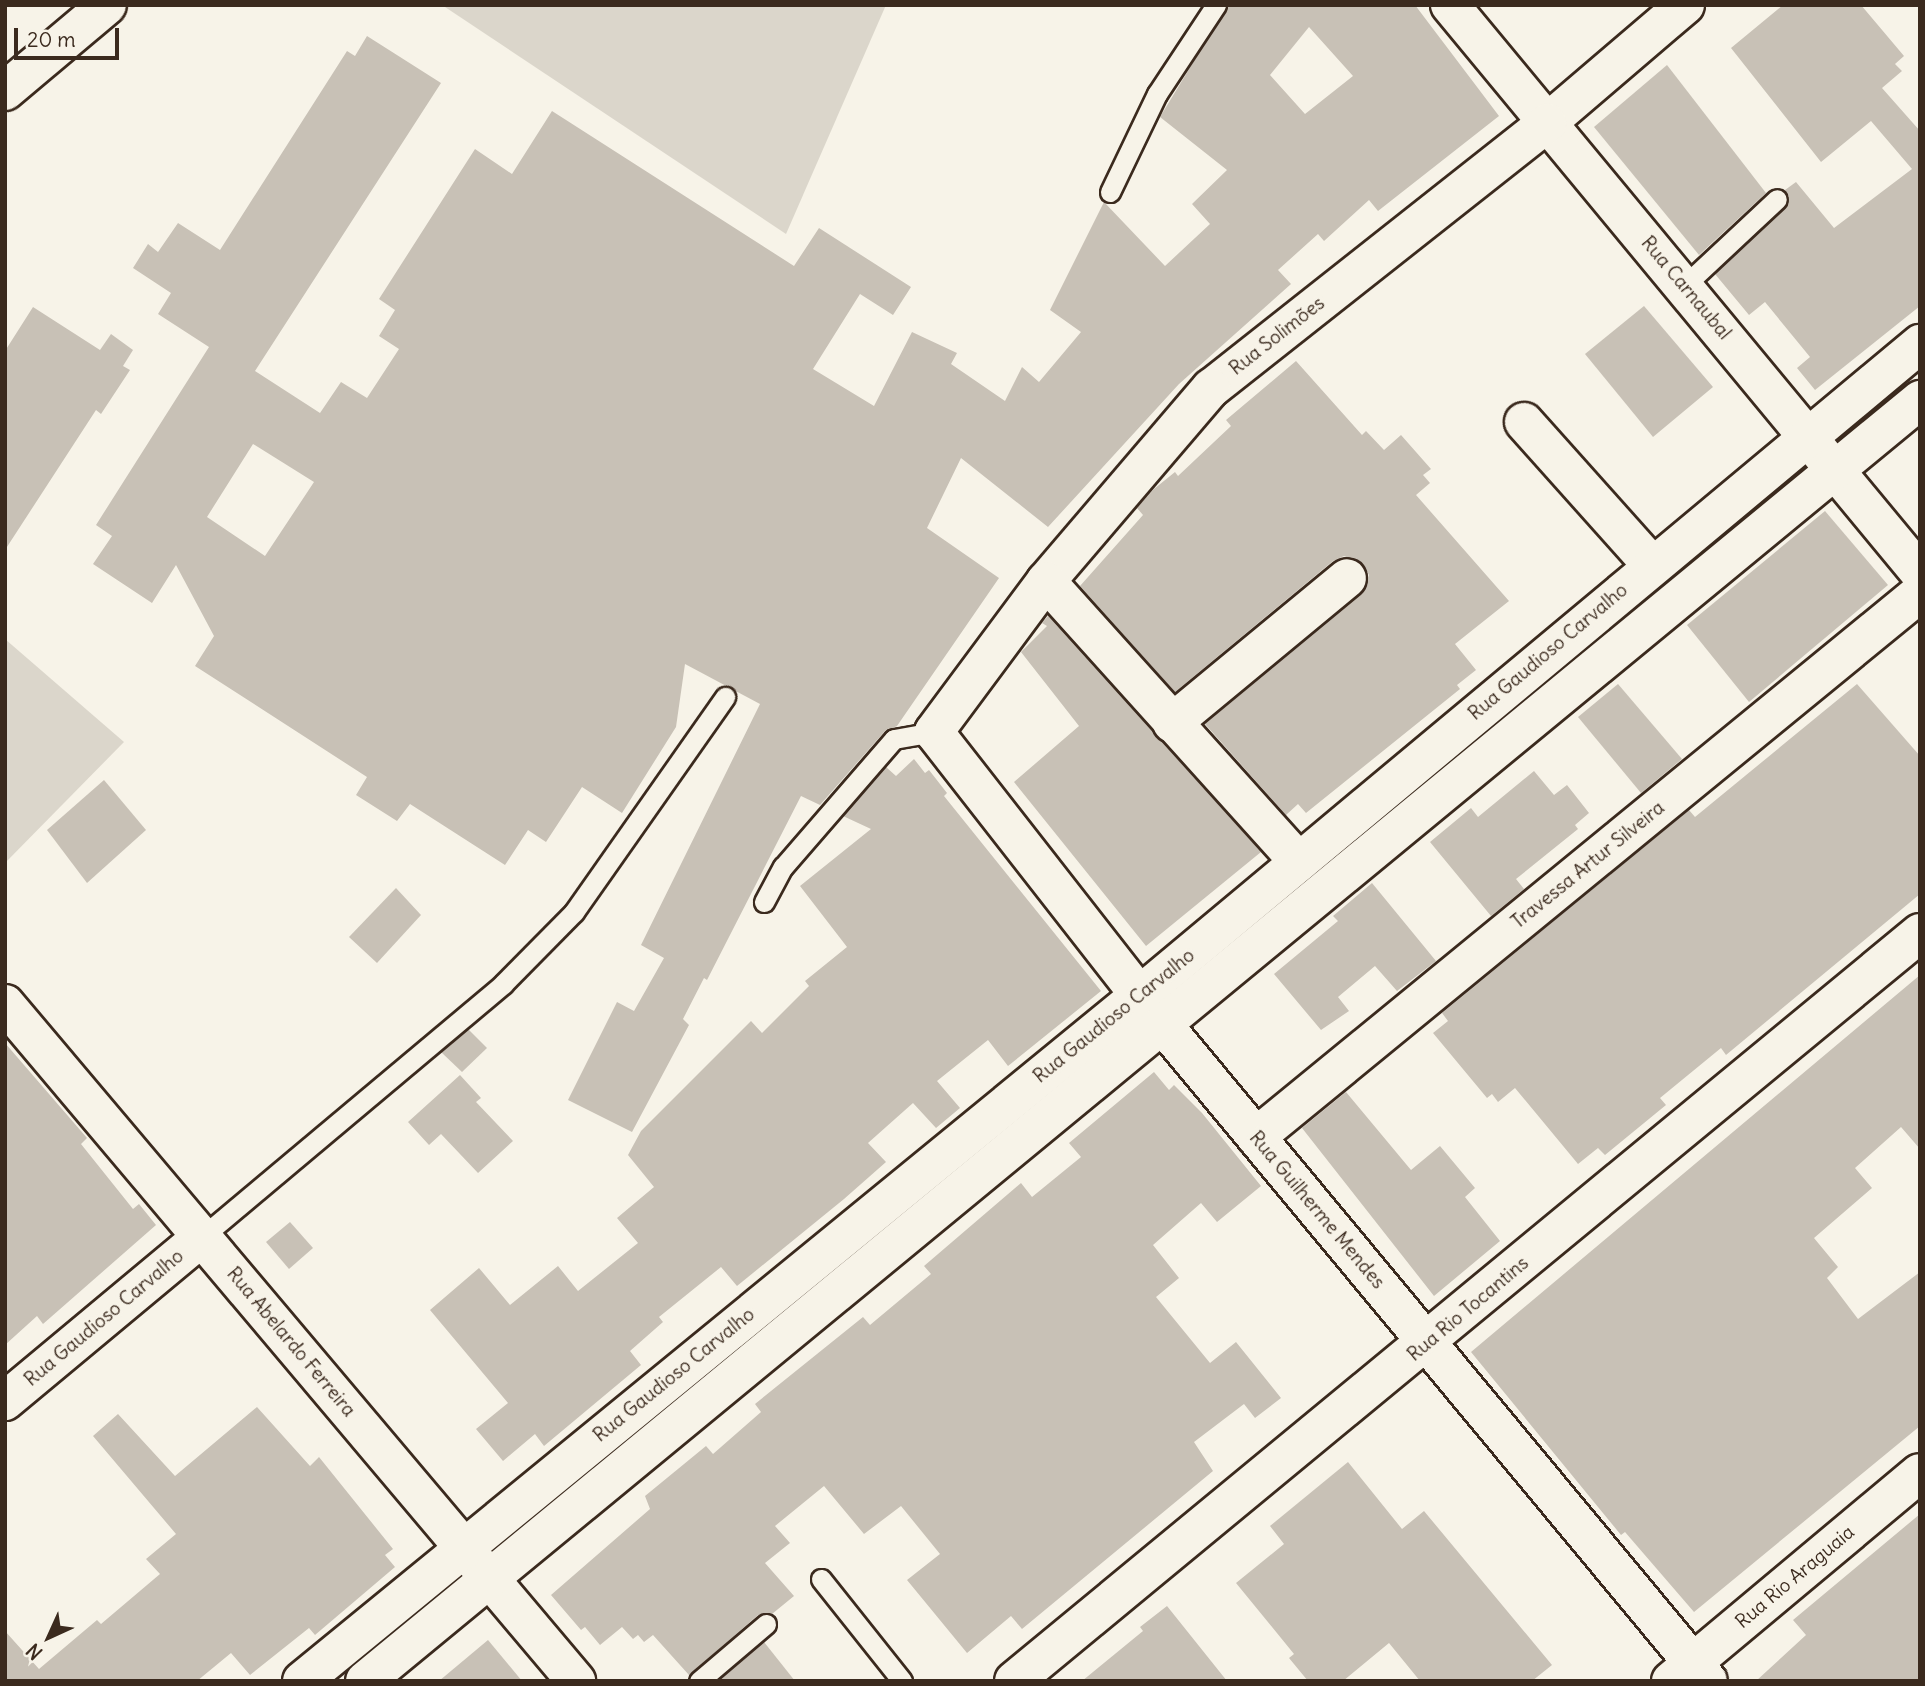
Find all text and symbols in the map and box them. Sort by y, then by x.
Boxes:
scale bar [18,14,122,58]
text: 20 m [27,26,76,53]
street label: Rua Carnaubal [1636,232,1736,344]
street label: Rua Solimões [1225,292,1329,380]
street label: Rua Gaudioso Carvalho [1464,579,1632,725]
street label: Travessa Artur Silveira [1507,796,1669,934]
street label: Rua Gaudioso Carvalho [1029,944,1199,1088]
street label: Rua Guilherme Mendes [1244,1127,1390,1293]
street label: Rua Gaudioso Carvalho [20,1245,188,1391]
street label: Rua Rio Tocantins [1403,1252,1533,1366]
street label: Rua Abelardo Ferreira [222,1263,360,1421]
street label: Rua Gaudioso Carvalho [589,1303,759,1447]
street label: Rua Rio Araguaia [1731,1521,1859,1633]
north arrow [14,1602,84,1672]
text: N [21,1639,47,1665]

